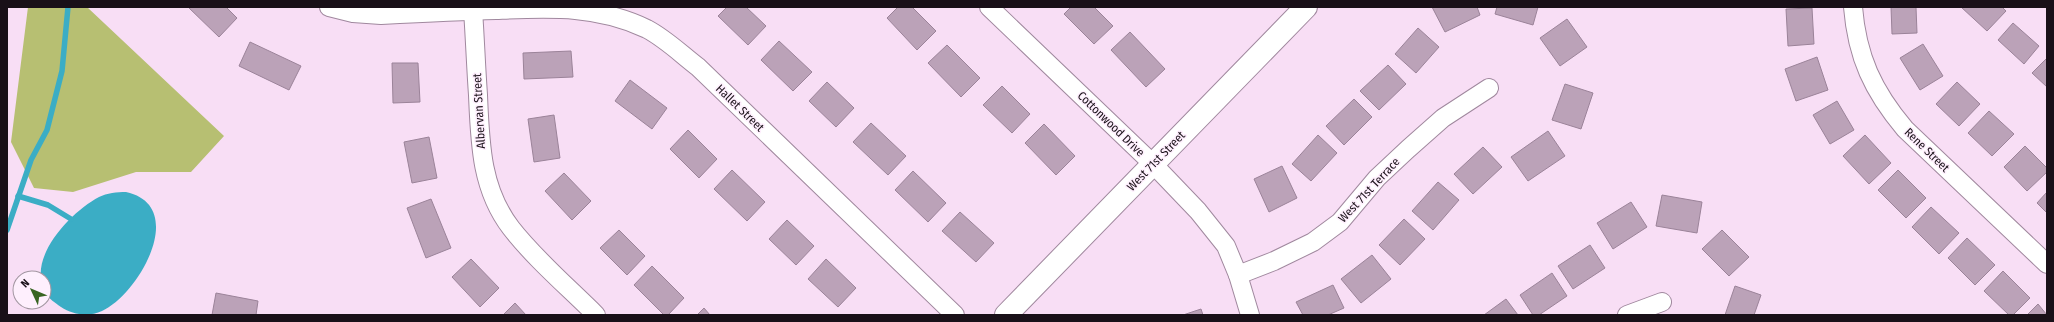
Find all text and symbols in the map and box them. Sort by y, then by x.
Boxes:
street label: Albervan Street [470,73,488,149]
street label: Hallet Street [713,82,767,134]
street label: Cottonwood Drive [1075,89,1147,160]
street label: Rene Street [1902,125,1952,175]
street label: West 71st Street [1124,128,1188,194]
street label: West 71st Terrace [1335,155,1403,225]
north arrow [12,270,52,310]
text: N [18,277,32,290]

